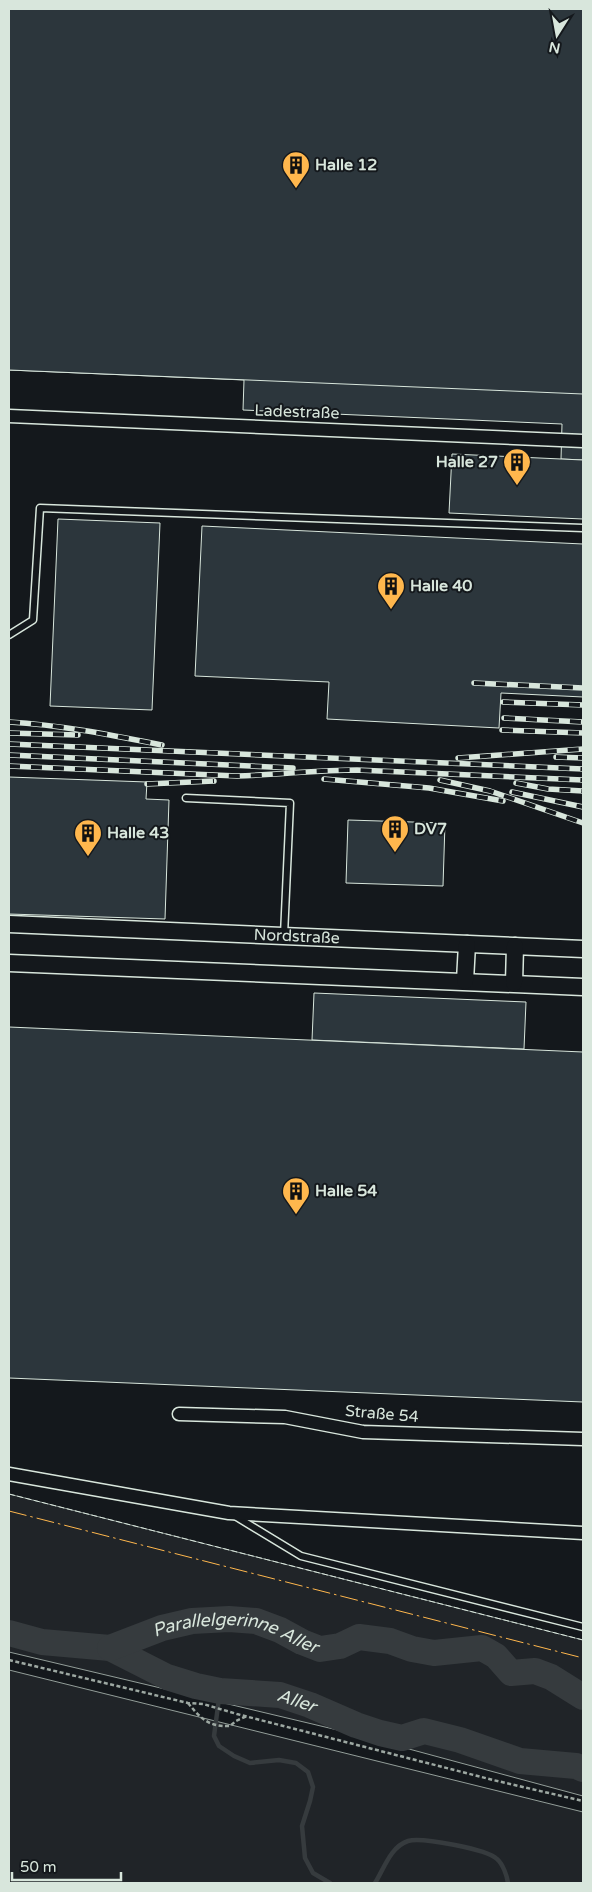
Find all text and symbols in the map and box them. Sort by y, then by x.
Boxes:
north arrow [532,10,582,60]
text: N [547,38,562,57]
building icon: Halle 12 [281,150,311,189]
place label: Halle 12 [315,155,377,175]
street label: Ladestraße [254,401,340,423]
building icon: Halle 27 [502,447,532,486]
place label: Halle 27 [436,452,498,472]
building icon: Halle 40 [376,571,406,610]
place label: Halle 40 [410,576,472,596]
building icon: DV7 [380,814,410,853]
building icon: Halle 43 [73,818,103,857]
place label: DV7 [414,819,447,839]
place label: Halle 43 [107,823,169,843]
street label: Nordstraße [253,925,340,948]
building icon: Halle 54 [281,1176,311,1215]
place label: Halle 54 [315,1181,377,1201]
street label: Straße 54 [344,1401,420,1427]
water label: Parallelgerinne Aller [149,1608,323,1659]
water label: Aller [274,1684,321,1718]
scale bar [12,1850,121,1882]
text: 50 m [20,1858,57,1876]

